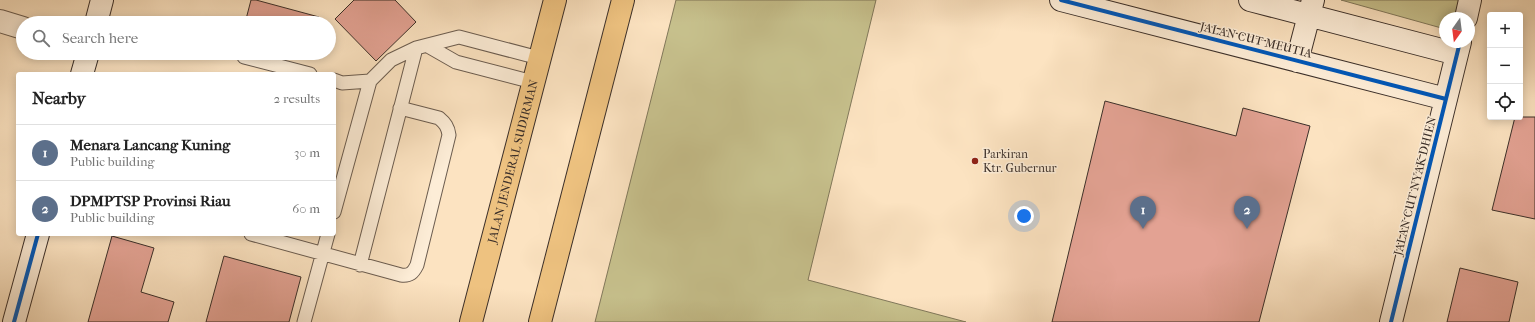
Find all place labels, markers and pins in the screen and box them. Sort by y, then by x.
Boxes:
place label: Parkiran Ktr. Gubernur [983,147,1058,175]
marker: Parkiran Ktr. Gubernur [970,156,980,166]
pin: 1 [1130,196,1156,229]
pin: 2 [1234,196,1260,229]

